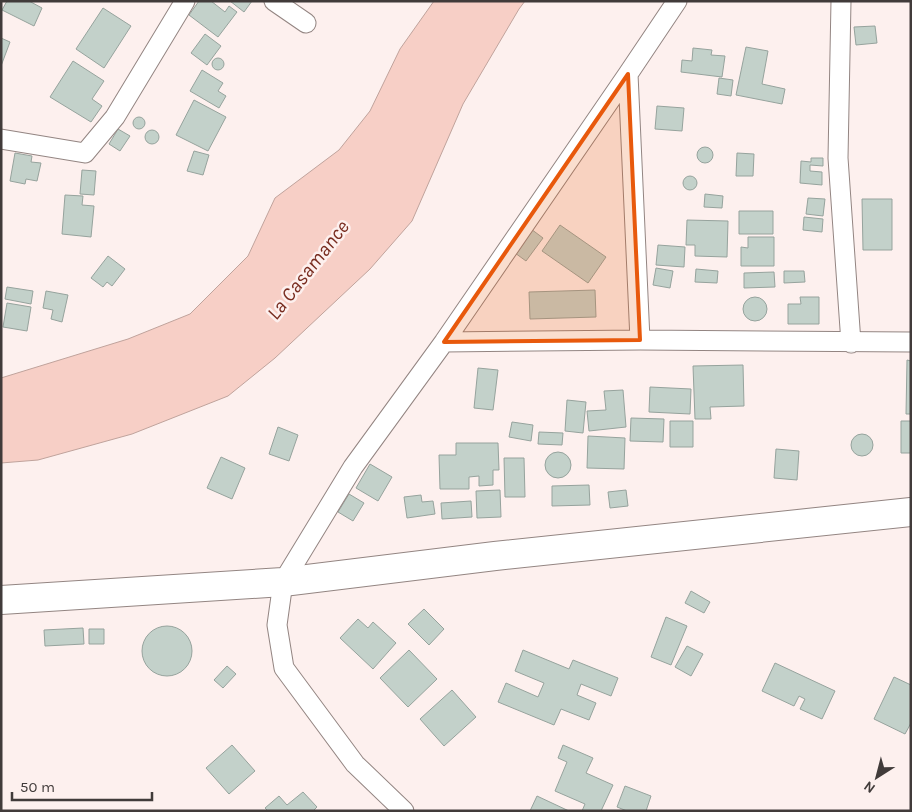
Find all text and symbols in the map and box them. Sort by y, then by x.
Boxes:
water label: La Casamance [262,216,354,324]
north arrow [852,752,902,802]
scale bar [12,770,152,802]
text: N [861,777,879,797]
text: 50 m [20,778,55,796]

